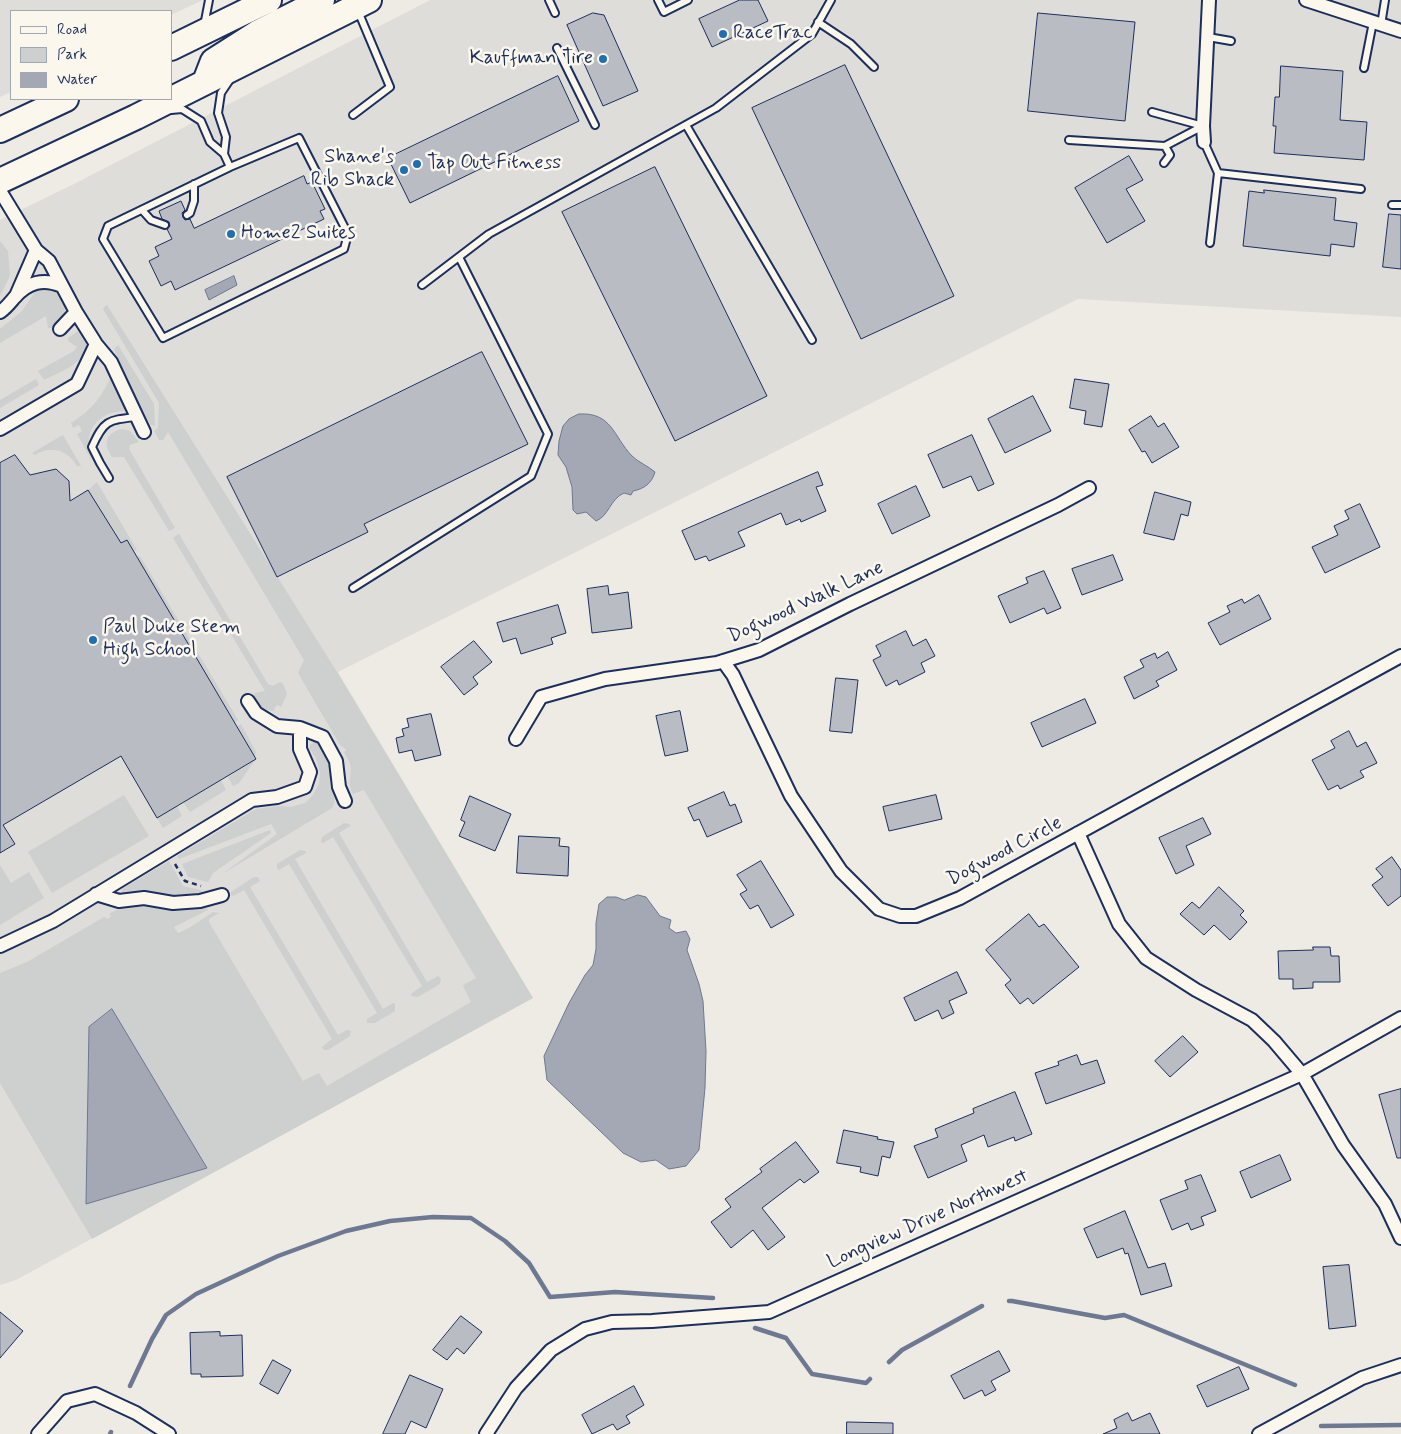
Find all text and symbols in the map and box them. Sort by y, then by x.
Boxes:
legend [10,10,172,100]
text: Road [57,20,87,40]
place label: RaceTrac [733,22,813,46]
marker: RaceTrac [717,28,729,40]
text: Park [57,45,87,65]
place label: Kauffman Tire [470,47,593,71]
marker: Kauffman Tire [597,53,609,65]
text: Water [57,70,97,90]
place label: Shane's Rib Shack [311,146,394,193]
place label: Tap Out Fitness [427,152,561,176]
marker: Tap Out Fitness [411,158,423,170]
marker: Shane's Rib Shack [398,164,410,176]
place label: Home2 Suites [241,222,356,246]
marker: Home2 Suites [225,228,237,240]
street label: Dogwood Walk Lane [724,556,888,650]
place label: Paul Duke Stem High School [103,616,240,663]
marker: Paul Duke Stem High School [87,634,99,646]
street label: Dogwood Circle [943,812,1067,892]
street label: Longview Drive Northwest [824,1165,1032,1275]

